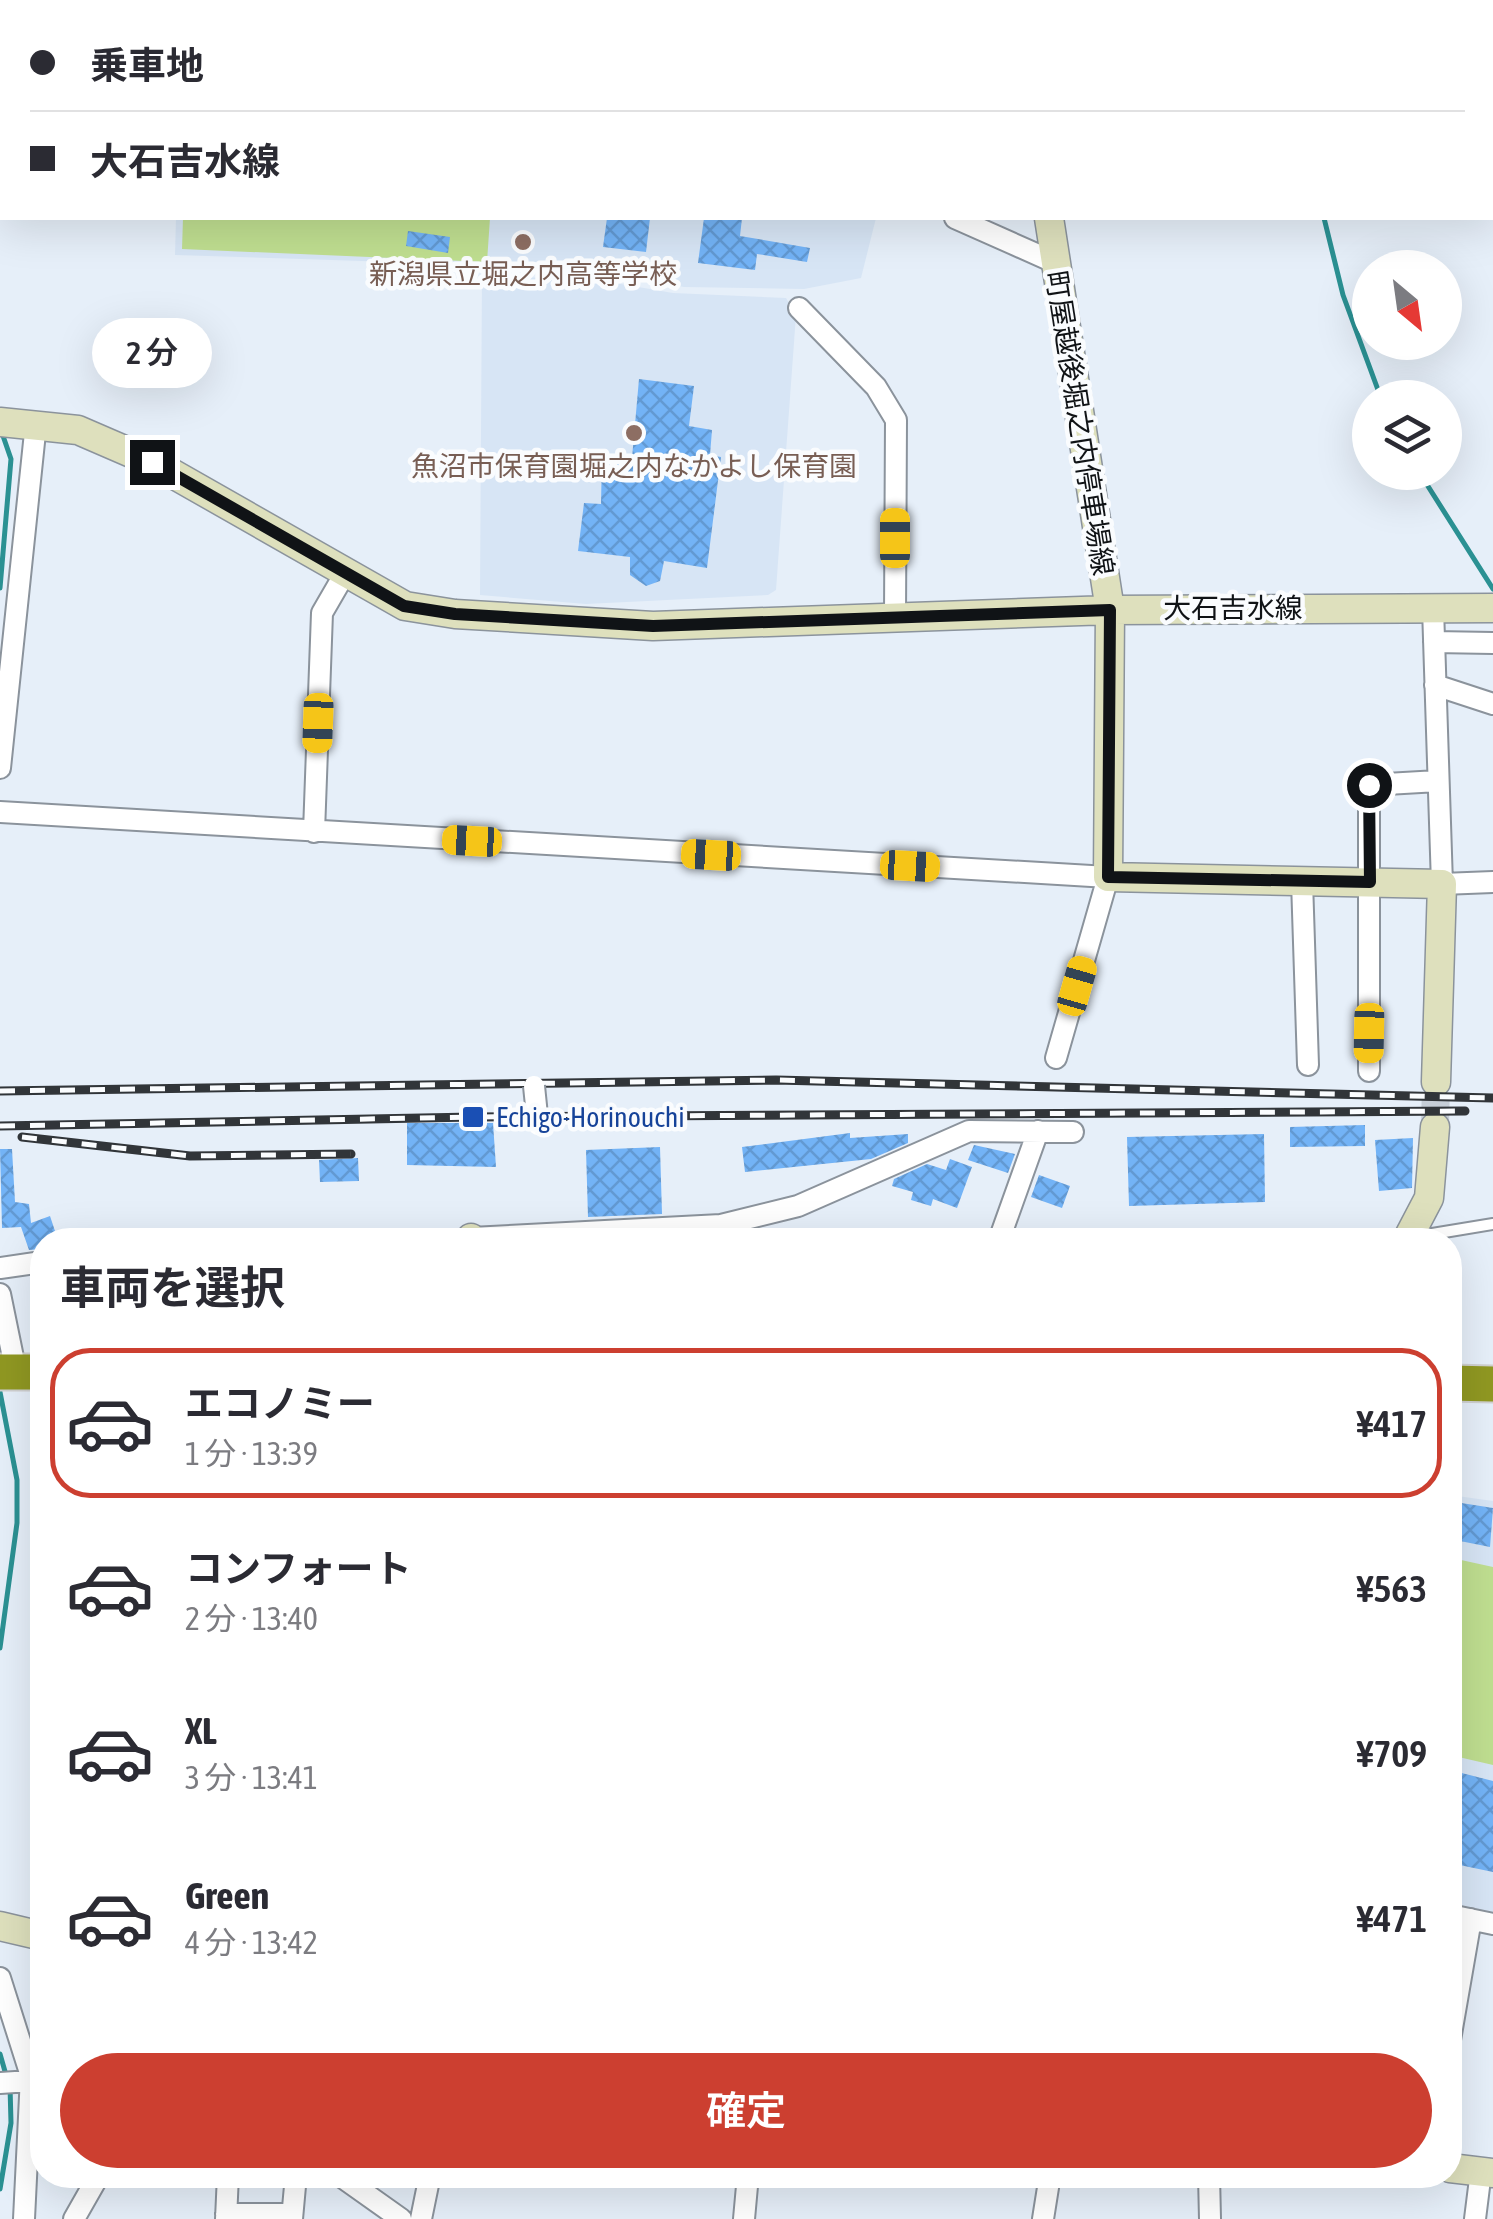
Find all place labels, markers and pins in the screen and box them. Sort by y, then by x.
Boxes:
marker: 新潟県立堀之内高等学校 [512,231,534,253]
place label: 新潟県立堀之内高等学校 [369,258,677,290]
marker: 魚沼市保育園堀之内なかよし保育園 [623,422,645,444]
place label: 魚沼市保育園堀之内なかよし保育園 [411,450,857,482]
place label: Echigo-Horinouchi [496,1101,685,1133]
marker: Echigo-Horinouchi [460,1104,486,1130]

